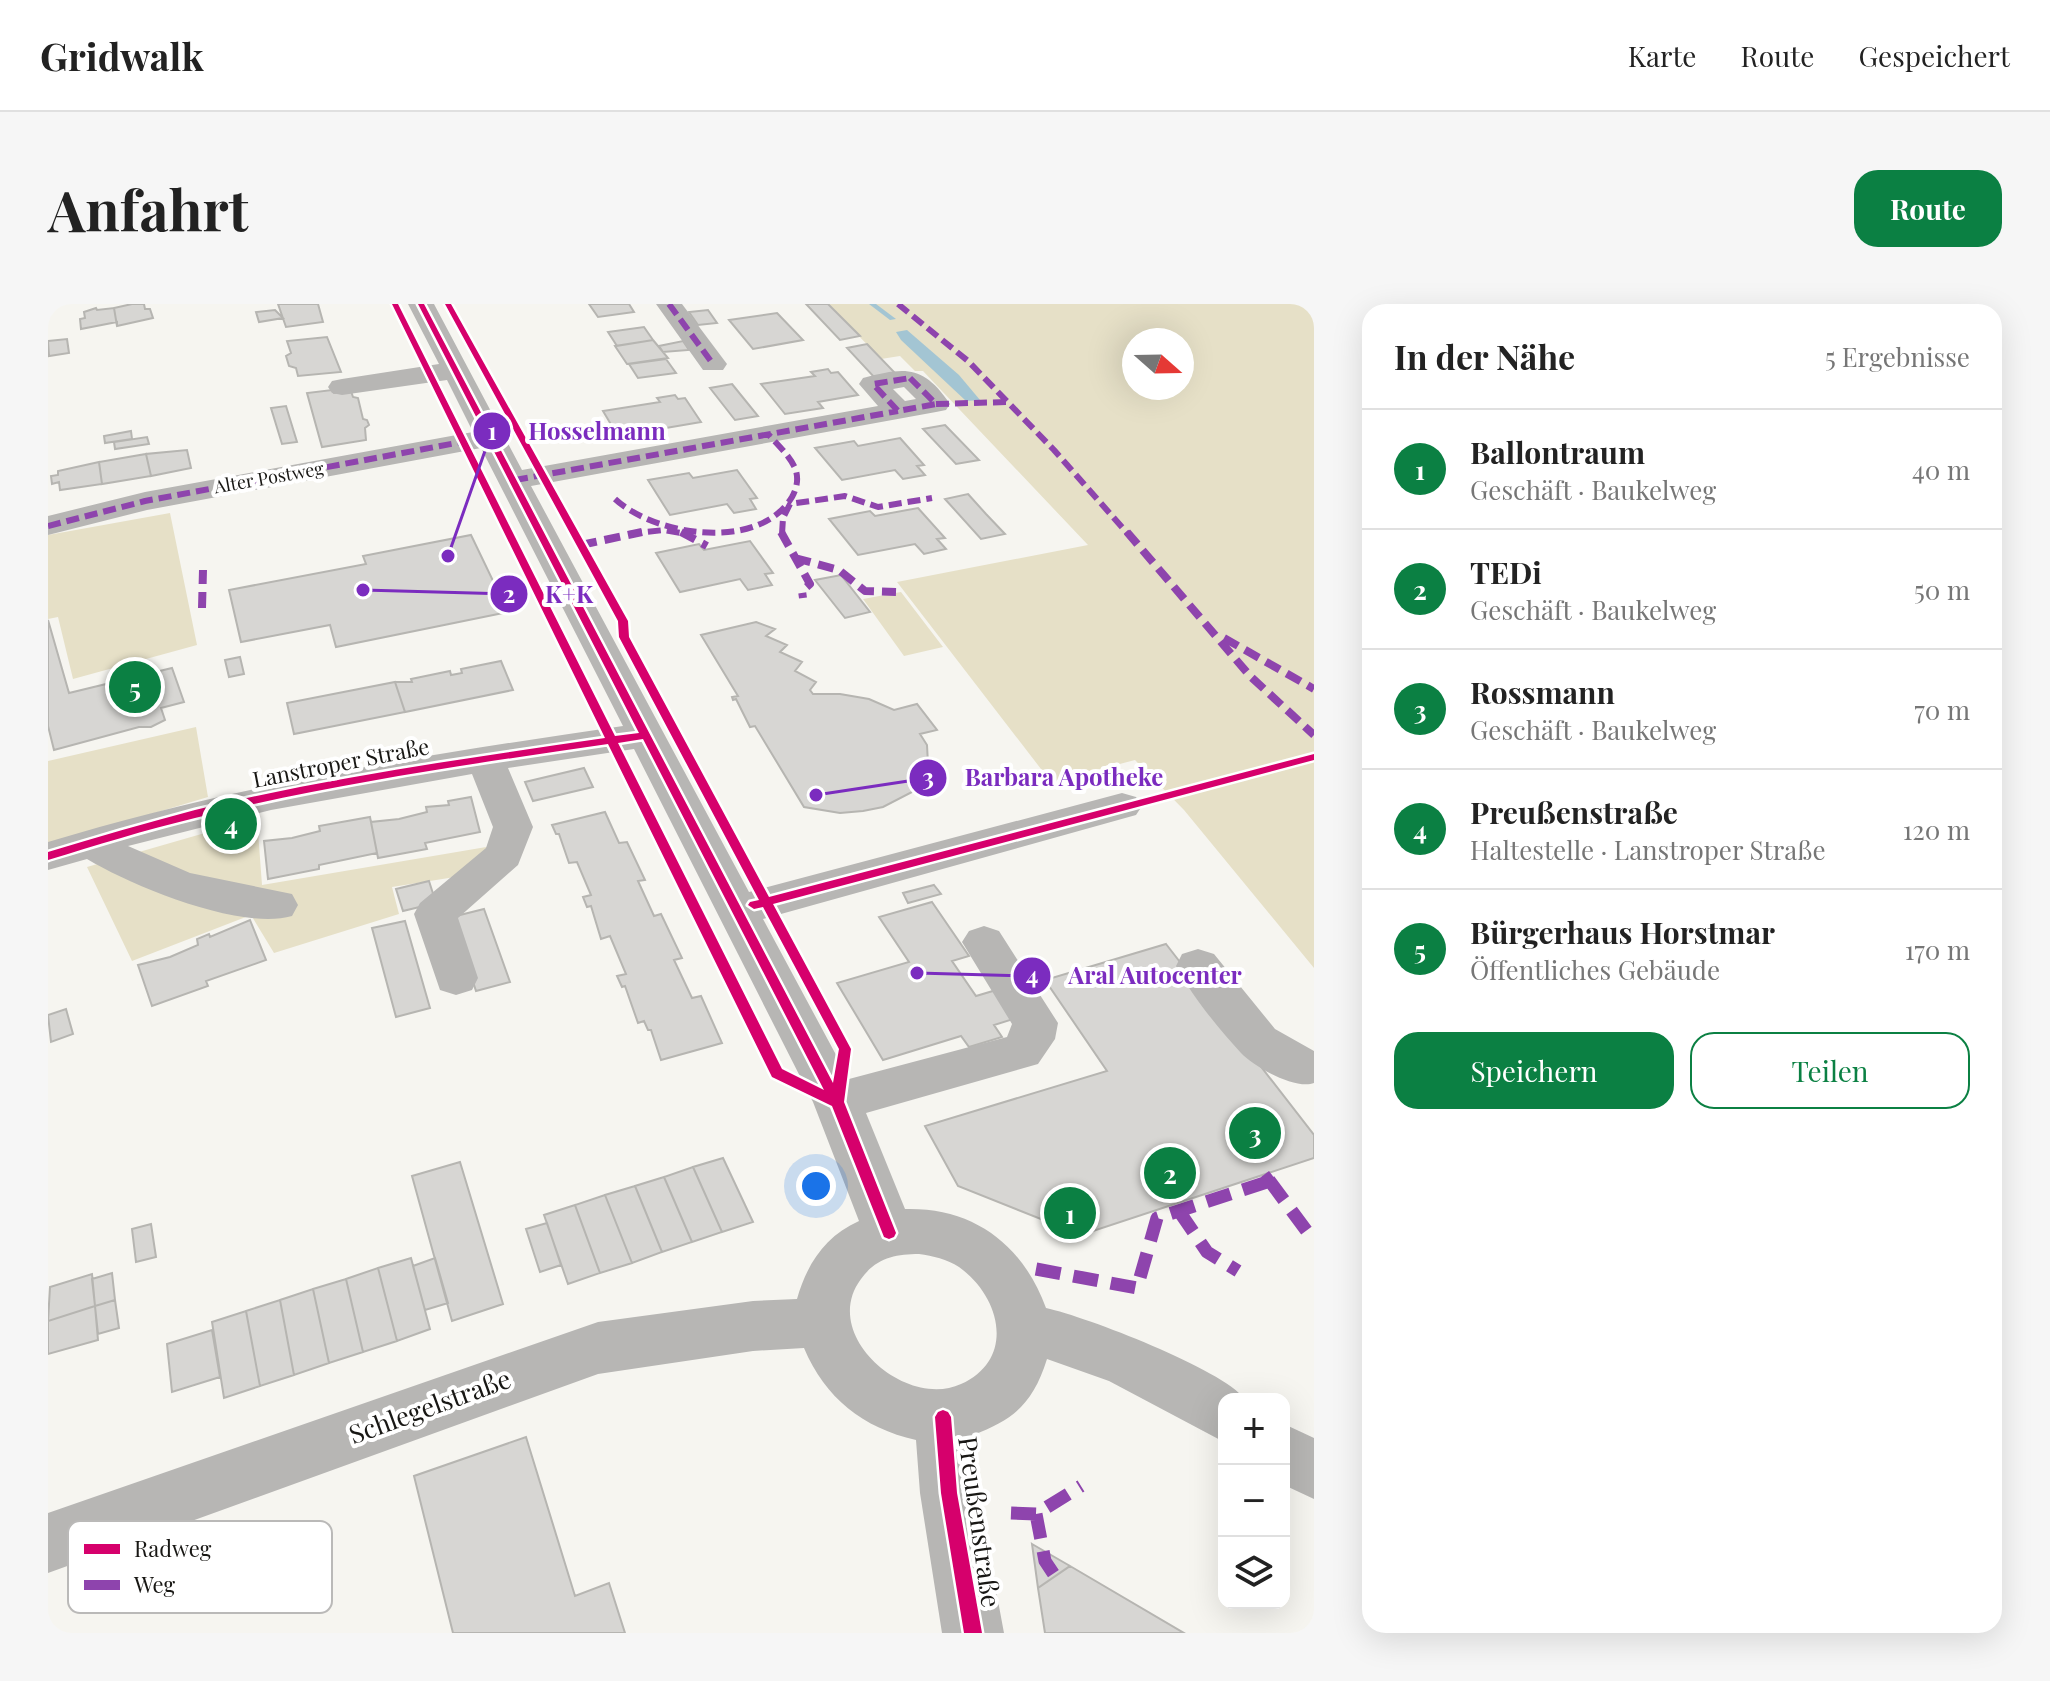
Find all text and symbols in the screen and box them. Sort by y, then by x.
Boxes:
text: Gridwalk [40,30,204,81]
text: Karte [1628,37,1697,74]
text: Route [1741,37,1814,74]
text: Gespeichert [1858,37,2010,74]
button: Route [1854,170,2002,247]
text: Anfahrt [48,171,248,246]
north arrow [1122,328,1194,400]
text: In der Nähe [1394,333,1575,379]
text: 5 Ergebnisse [1825,339,1970,374]
callout: Hosselmann [472,407,682,455]
text: 1 [487,414,497,446]
text: Hosselmann [528,414,666,446]
text: Ballontraum [1470,432,1645,472]
text: 1 [1415,452,1425,487]
text: 40 m [1912,452,1970,487]
street label: Alter Postweg [211,455,326,499]
text: Geschäft · Baukelweg [1470,472,1716,507]
text: TEDi [1470,552,1542,592]
callout: K+K [489,570,609,618]
text: 2 [1413,572,1427,607]
text: 50 m [1914,572,1970,607]
text: 2 [503,577,515,609]
text: K+K [545,577,594,609]
text: Geschäft · Baukelweg [1470,592,1716,627]
pin: 5 [109,657,161,717]
text: Rossmann [1470,672,1615,712]
text: 3 [1414,692,1426,727]
text: 70 m [1914,692,1970,727]
text: Geschäft · Baukelweg [1470,712,1716,747]
street label: Lanstroper Straße [250,730,432,794]
callout: Barbara Apotheke [908,754,1180,802]
text: 3 [922,760,934,792]
text: Barbara Apotheke [965,760,1163,792]
text: Preußenstraße [1470,792,1678,832]
pin: 4 [205,794,257,854]
text: 4 [1413,812,1427,847]
text: 120 m [1903,812,1970,847]
text: Haltestelle · Lanstroper Straße [1470,832,1826,867]
text: Bürgerhaus Horstmar [1470,912,1775,952]
text: 5 [1414,932,1426,967]
text: 170 m [1905,932,1970,967]
callout: Aral Autocenter [1012,952,1258,1000]
text: Öffentliches Gebäude [1470,952,1720,987]
text: 4 [1026,958,1038,990]
text: Aral Autocenter [1067,958,1243,990]
button: Speichern [1394,1032,1674,1109]
button: Teilen [1690,1032,1970,1109]
pin: 3 [1229,1103,1281,1163]
pin: 2 [1144,1143,1196,1203]
your location [796,1166,836,1206]
pin: 1 [1044,1183,1096,1243]
street label: Schlegelstraße [344,1360,515,1451]
map controls [1218,1393,1290,1609]
button: + [1218,1393,1290,1465]
street label: Preußenstraße [951,1434,1010,1609]
button: − [1218,1465,1290,1537]
legend [68,1521,332,1613]
text: Radweg [134,1533,212,1563]
button: layers [1218,1537,1290,1609]
text: Weg [133,1569,176,1599]

